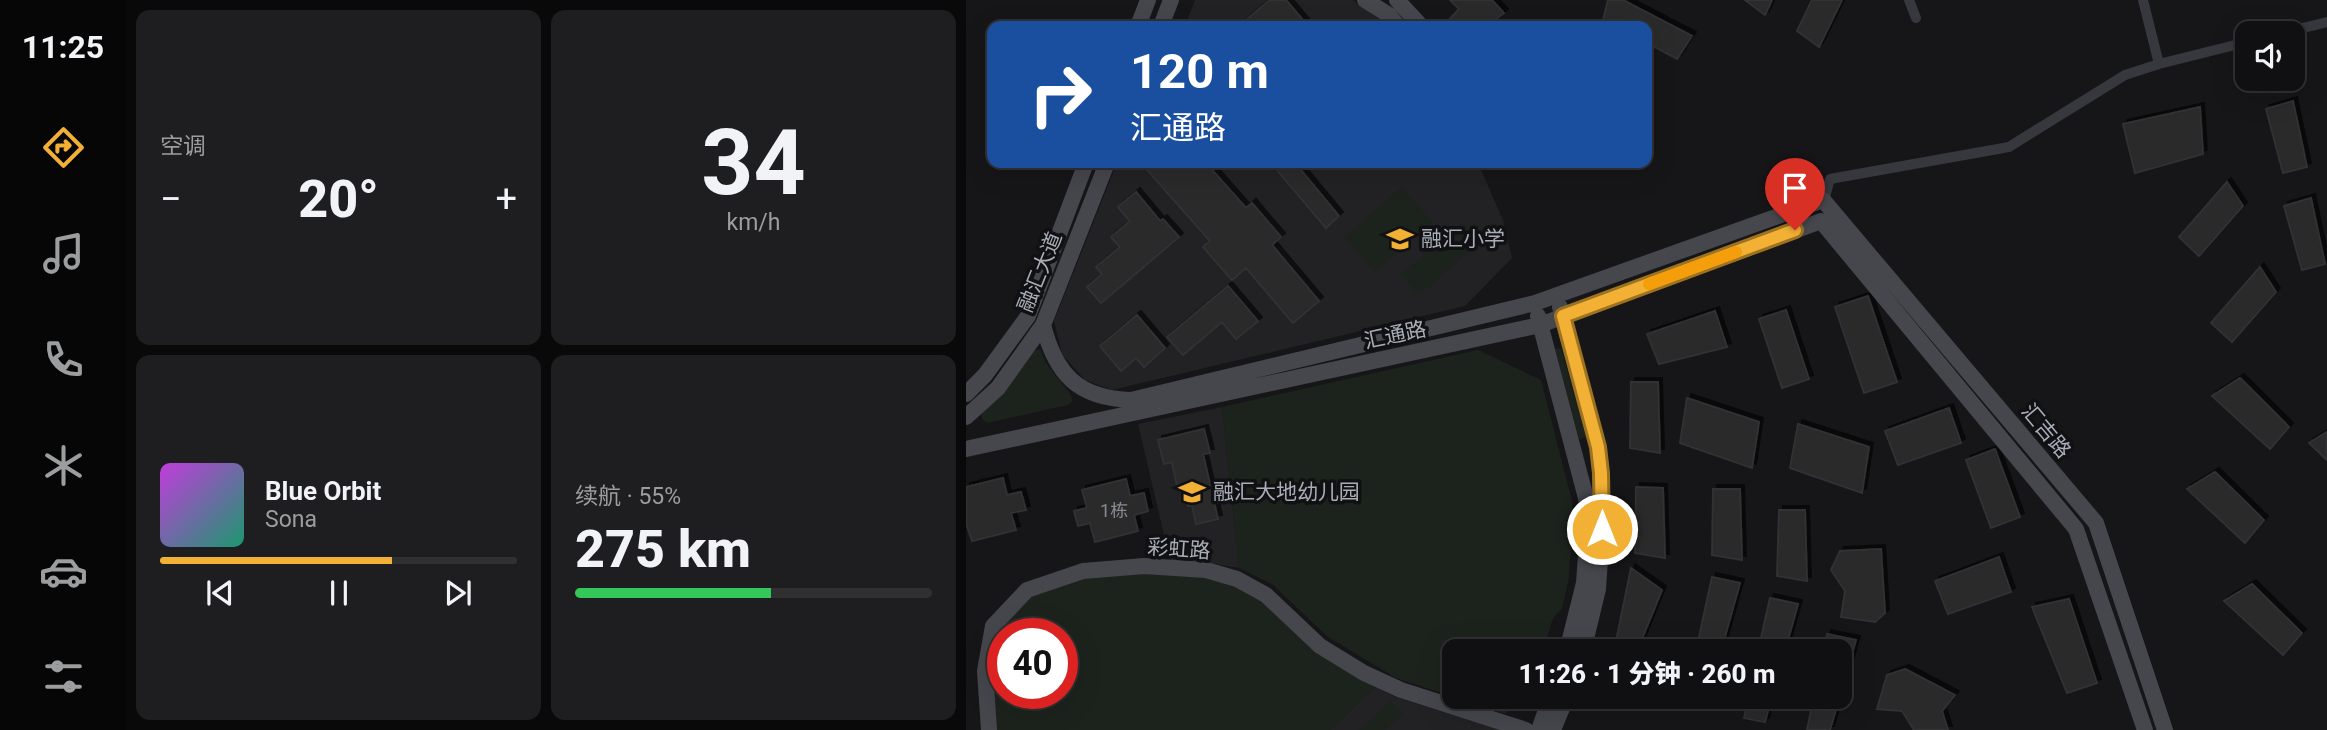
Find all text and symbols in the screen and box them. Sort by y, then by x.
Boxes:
map controls [2235,21,2305,91]
button: sound [2235,21,2305,91]
text: 11:25 [22,28,104,66]
text: 120 m [1130,43,1269,100]
icon: right [1015,49,1106,140]
text: 汇通路 [1130,109,1226,147]
text: 34 [701,110,806,216]
icon: directions [39,123,88,172]
text: 空调 [160,133,206,160]
pin [1765,158,1825,230]
text: 20° [298,169,379,230]
icon: arrive [1776,169,1814,207]
text: − [160,177,182,221]
text: + [495,177,517,221]
text: km/h [727,209,781,236]
school or university icon: 融汇小学 [1385,224,1415,254]
place label: 融汇小学 [1421,227,1505,251]
icon: music [39,229,88,278]
street label: 融汇大道 [1013,229,1067,315]
street label: 汇通路 [1362,317,1428,353]
icon: phone [39,335,88,384]
street label: 汇吉路 [2017,399,2075,463]
icon: climate [39,441,88,490]
text: Blue Orbit [265,476,381,506]
school or university icon: 融汇大地幼儿园 [1177,477,1207,507]
place label: 融汇大地幼儿园 [1213,480,1360,504]
text: 续航 · 55% [575,483,681,510]
position arrow [1565,492,1639,566]
house number: 1栋 [1100,500,1128,521]
text: Sona [265,506,317,533]
text: 275 km [575,519,751,580]
street label: 彩虹路 [1147,535,1211,563]
icon: car [39,547,88,596]
icon: previous [201,574,239,612]
icon: pause [320,574,358,612]
icon: next [439,574,477,612]
speed limit sign: 40 [987,618,1078,709]
icon: filters [39,652,88,701]
text: 11:26 · 1 分钟 · 260 m [1518,659,1776,689]

